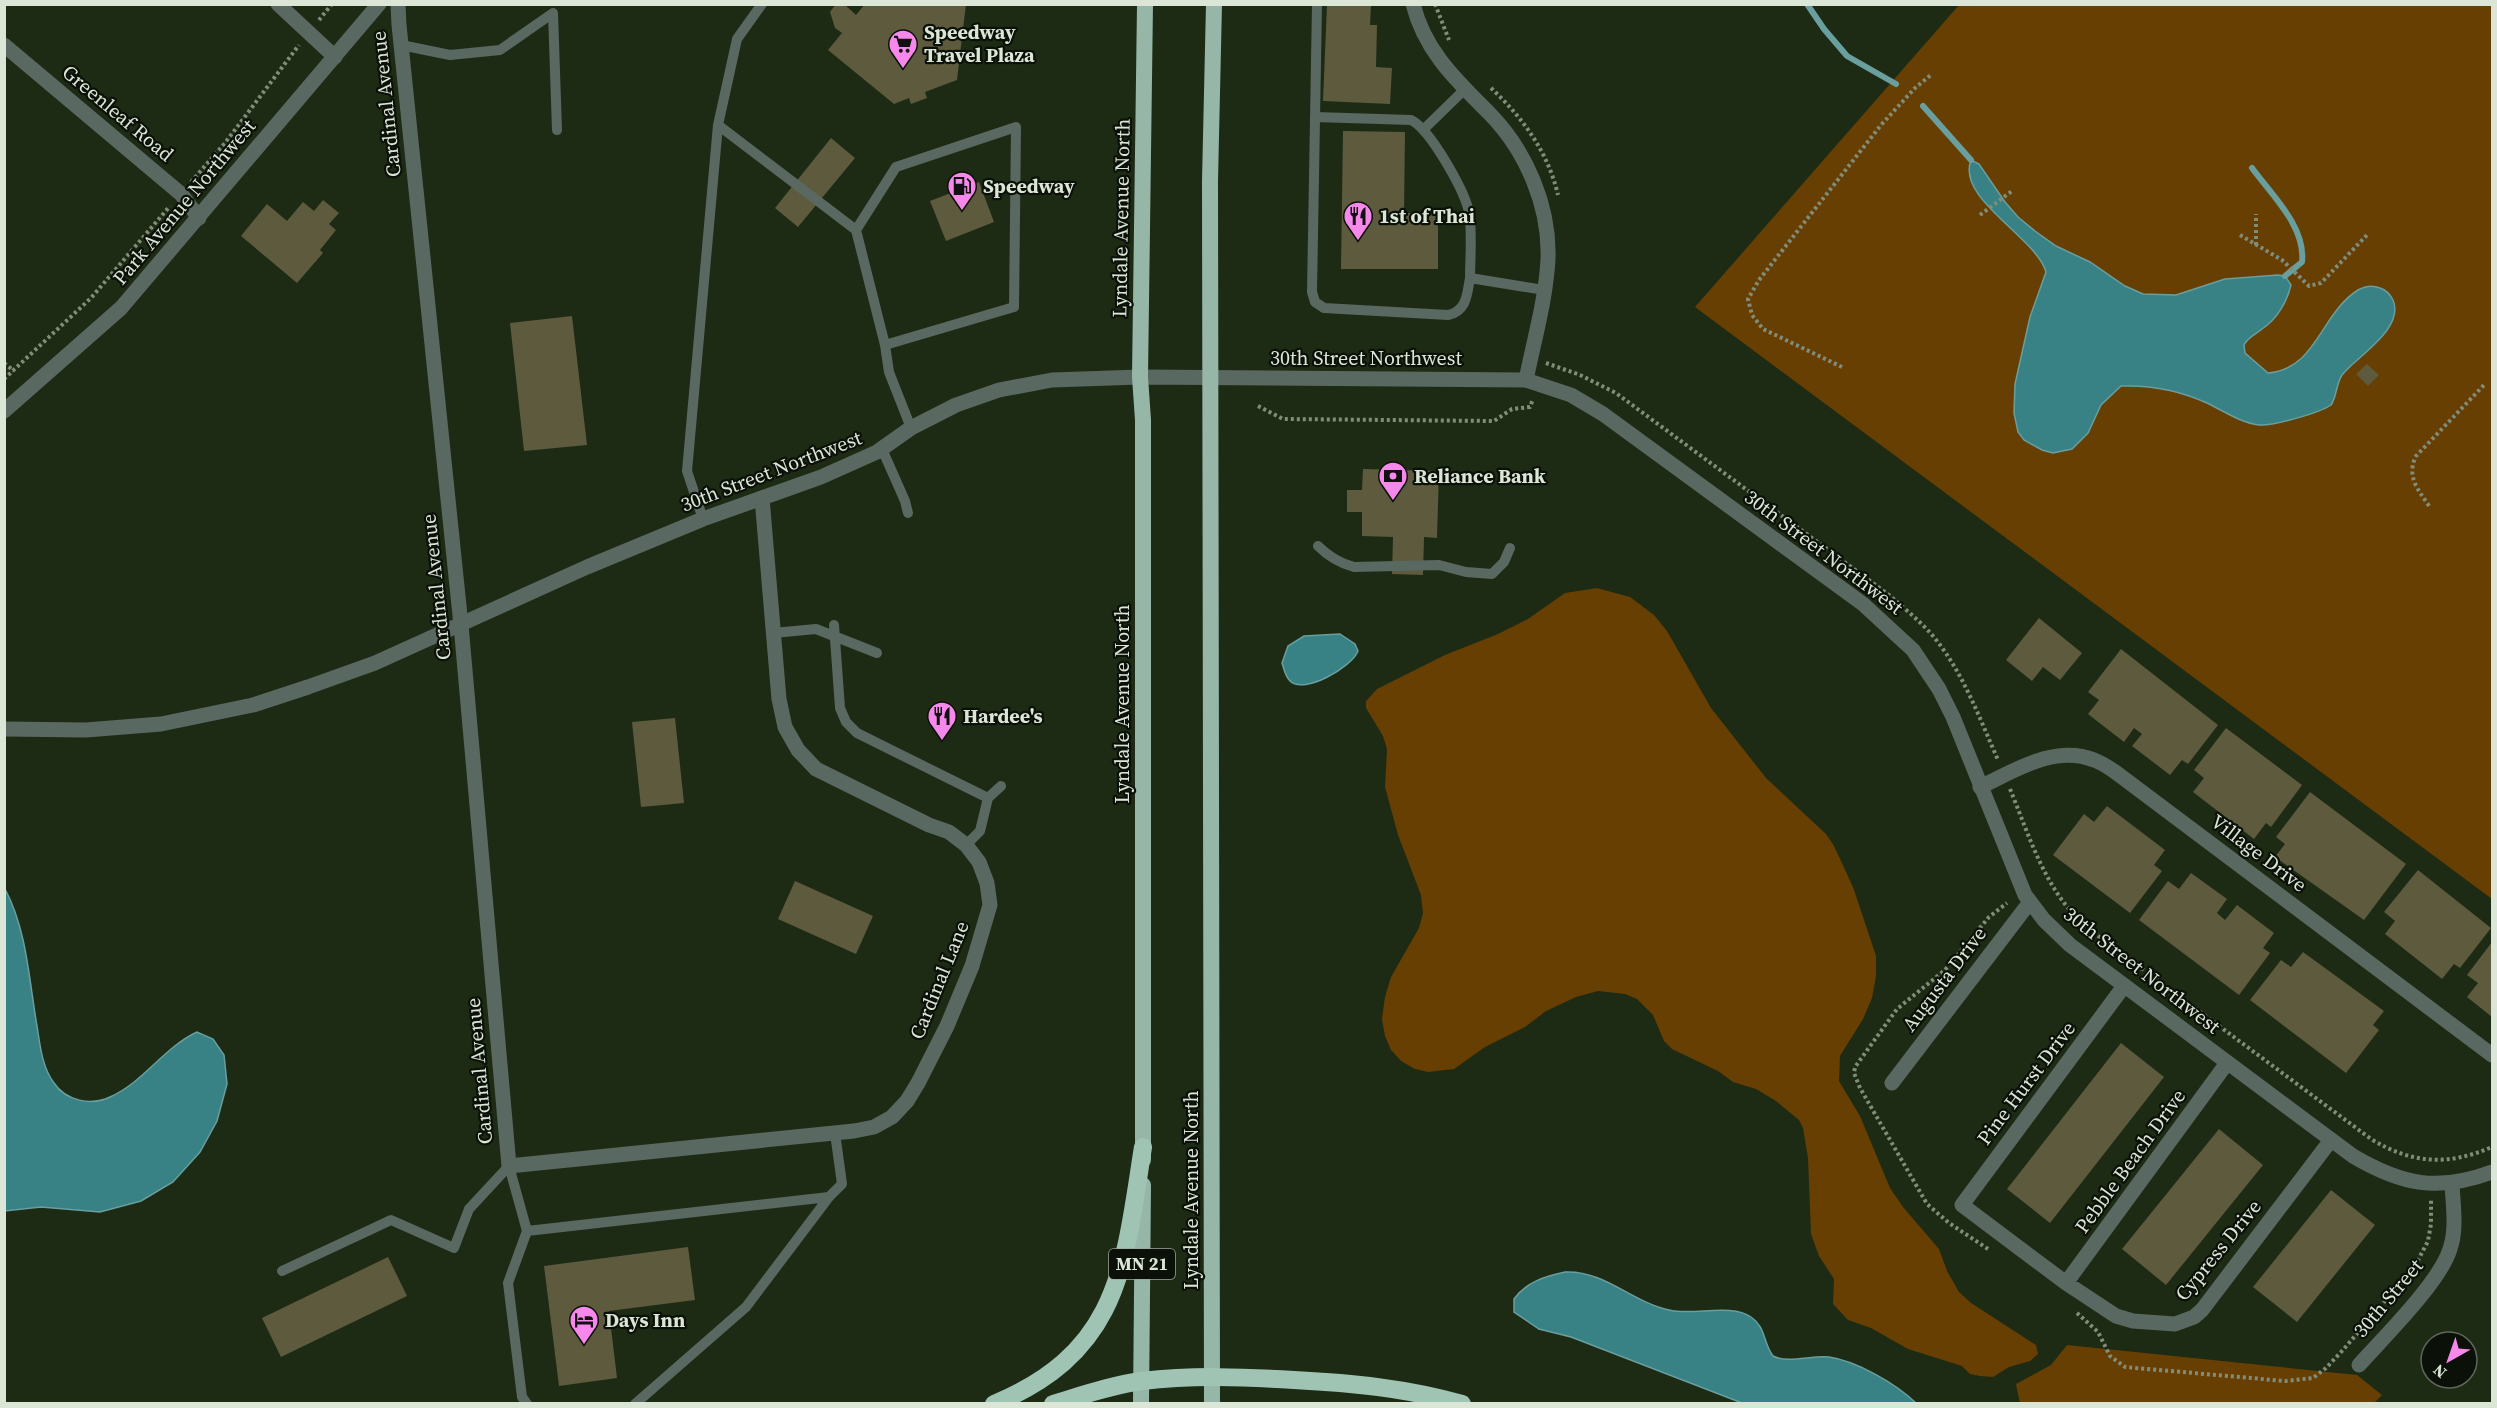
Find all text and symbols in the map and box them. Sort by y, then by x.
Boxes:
place label: Speedway Travel Plaza [924,18,1035,69]
supermarket icon: Speedway Travel Plaza [887,28,919,70]
street label: Cardinal Avenue [364,30,408,178]
street label: Greenleaf Road [56,58,180,168]
street label: Park Avenue Northwest [106,113,262,291]
street label: Lyndale Avenue North [1105,118,1137,318]
fuel station icon: Speedway [946,170,978,212]
place label: Speedway [983,172,1075,200]
restaurant icon: 1st of Thai [1342,200,1374,242]
place label: 1st of Thai [1379,202,1475,230]
street label: 30th Street Northwest [1270,344,1462,372]
street label: 30th Street Northwest [676,423,866,518]
bank icon: Reliance Bank [1377,460,1409,502]
place label: Reliance Bank [1414,462,1546,490]
street label: 30th Street Northwest [1739,483,1909,621]
street label: Cardinal Avenue [414,513,458,661]
street label: Lyndale Avenue North [1108,605,1136,803]
restaurant icon: Hardee's [926,700,958,742]
place label: Hardee's [963,702,1043,730]
street label: Village Drive [2205,808,2313,898]
street label: 30th Street Northwest [2058,900,2227,1040]
street label: Cardinal Lane [903,917,975,1043]
street label: Augusta Drive [1895,921,1993,1037]
street label: Cardinal Avenue [459,997,499,1145]
street label: Pine Hurst Drive [1970,1015,2082,1151]
street label: Pebble Beach Drive [2068,1083,2192,1239]
street label: Lyndale Avenue North [1177,1091,1205,1289]
street label: Cypress Drive [2168,1193,2268,1307]
road number: MN 21 [1109,1249,1175,1279]
street label: 30th Street [2347,1252,2430,1343]
hotel icon: Days Inn [568,1304,600,1346]
place label: Days Inn [605,1306,685,1334]
north arrow [2419,1330,2479,1390]
text: N [2428,1359,2451,1384]

